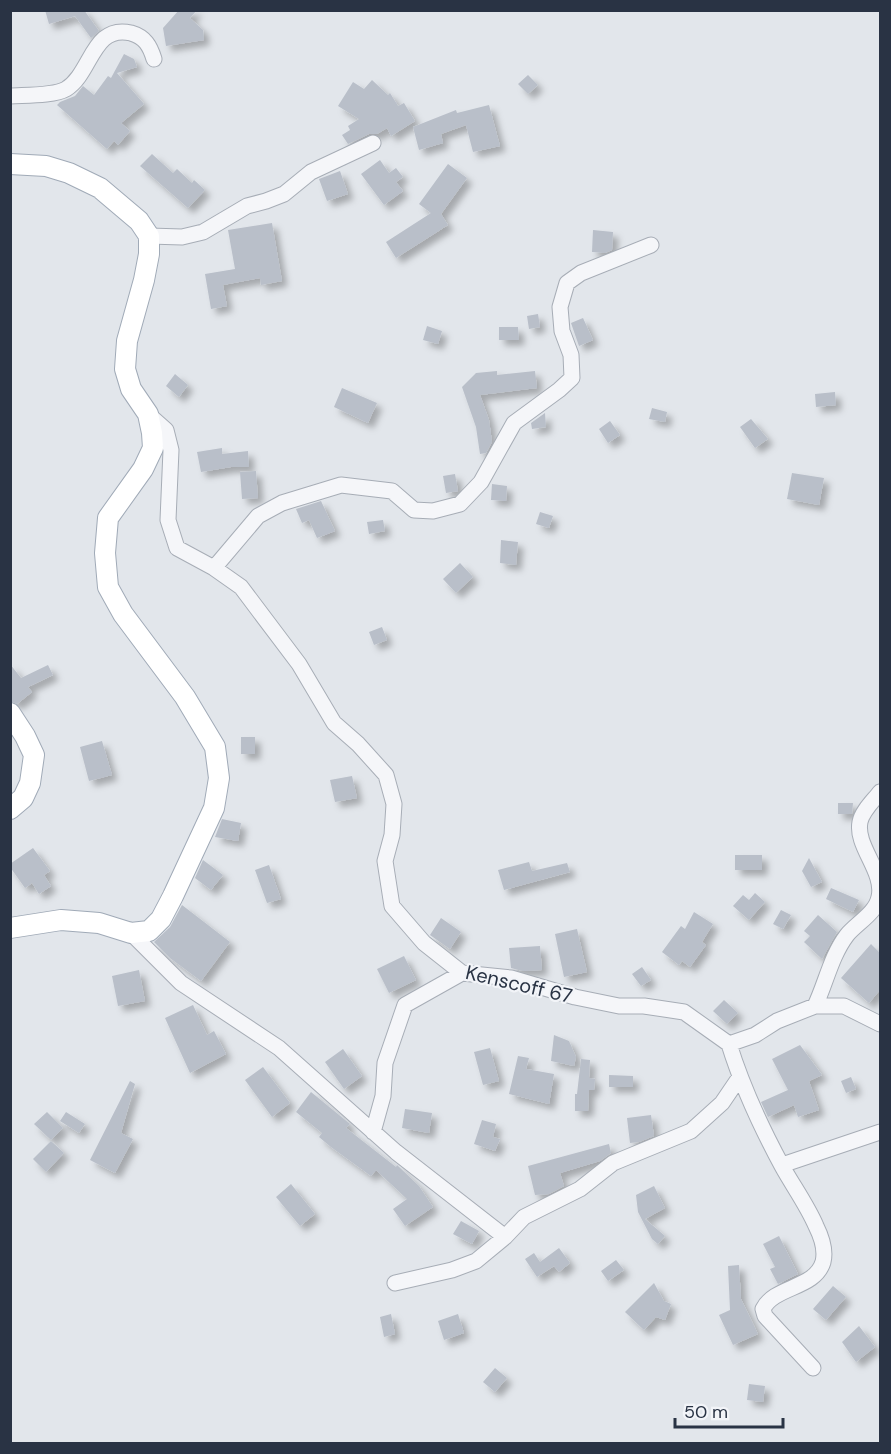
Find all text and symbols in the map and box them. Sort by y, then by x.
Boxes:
street label: Kenscoff 67 [463,959,575,1009]
scale bar [675,1391,783,1429]
text: 50 m [684,1400,728,1424]

